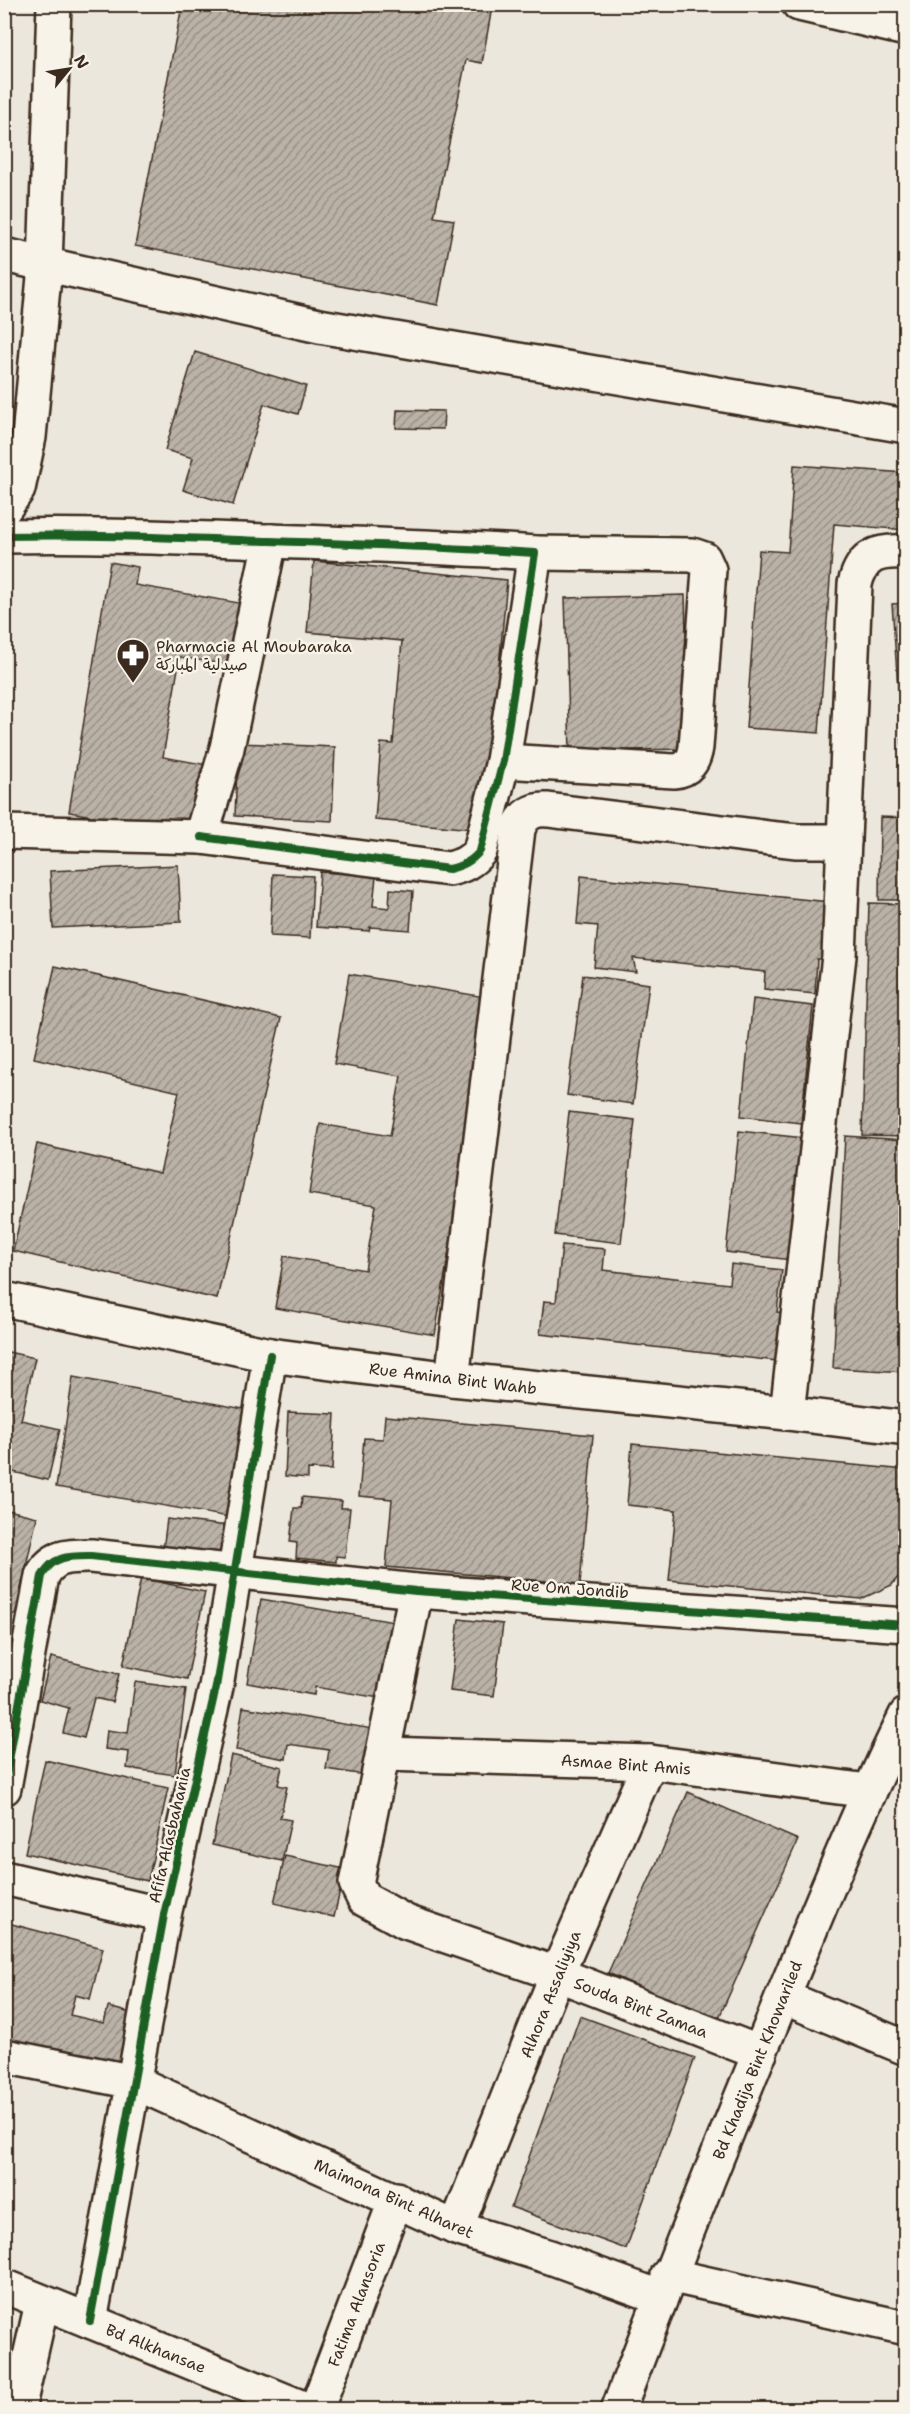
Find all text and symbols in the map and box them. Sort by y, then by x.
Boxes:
north arrow [39,39,99,99]
text: N [69,51,94,72]
place label: Pharmacie Al Moubaraka صيدلية المباركة [156,636,352,675]
pharmacy icon: Pharmacie Al Moubaraka صيدلية المباركة [115,637,151,684]
street label: Rue Amina Bint Wahb [368,1358,538,1399]
street label: Rue Om Jondib [510,1574,629,1603]
street label: Asmae Bint Amis [560,1749,692,1780]
street label: Afifa Alasbahania [144,1765,195,1905]
street label: Alhora Assaliyiya [515,1927,586,2061]
street label: Bd Khadija Bint Khowariled [708,1958,807,2163]
street label: Souda Bint Zamaa [571,1972,711,2043]
street label: Maimona Bint Alharet [311,2154,477,2243]
street label: Fatima Alansoria [323,2239,390,2370]
street label: Bd Alkhansae [103,2319,209,2378]

